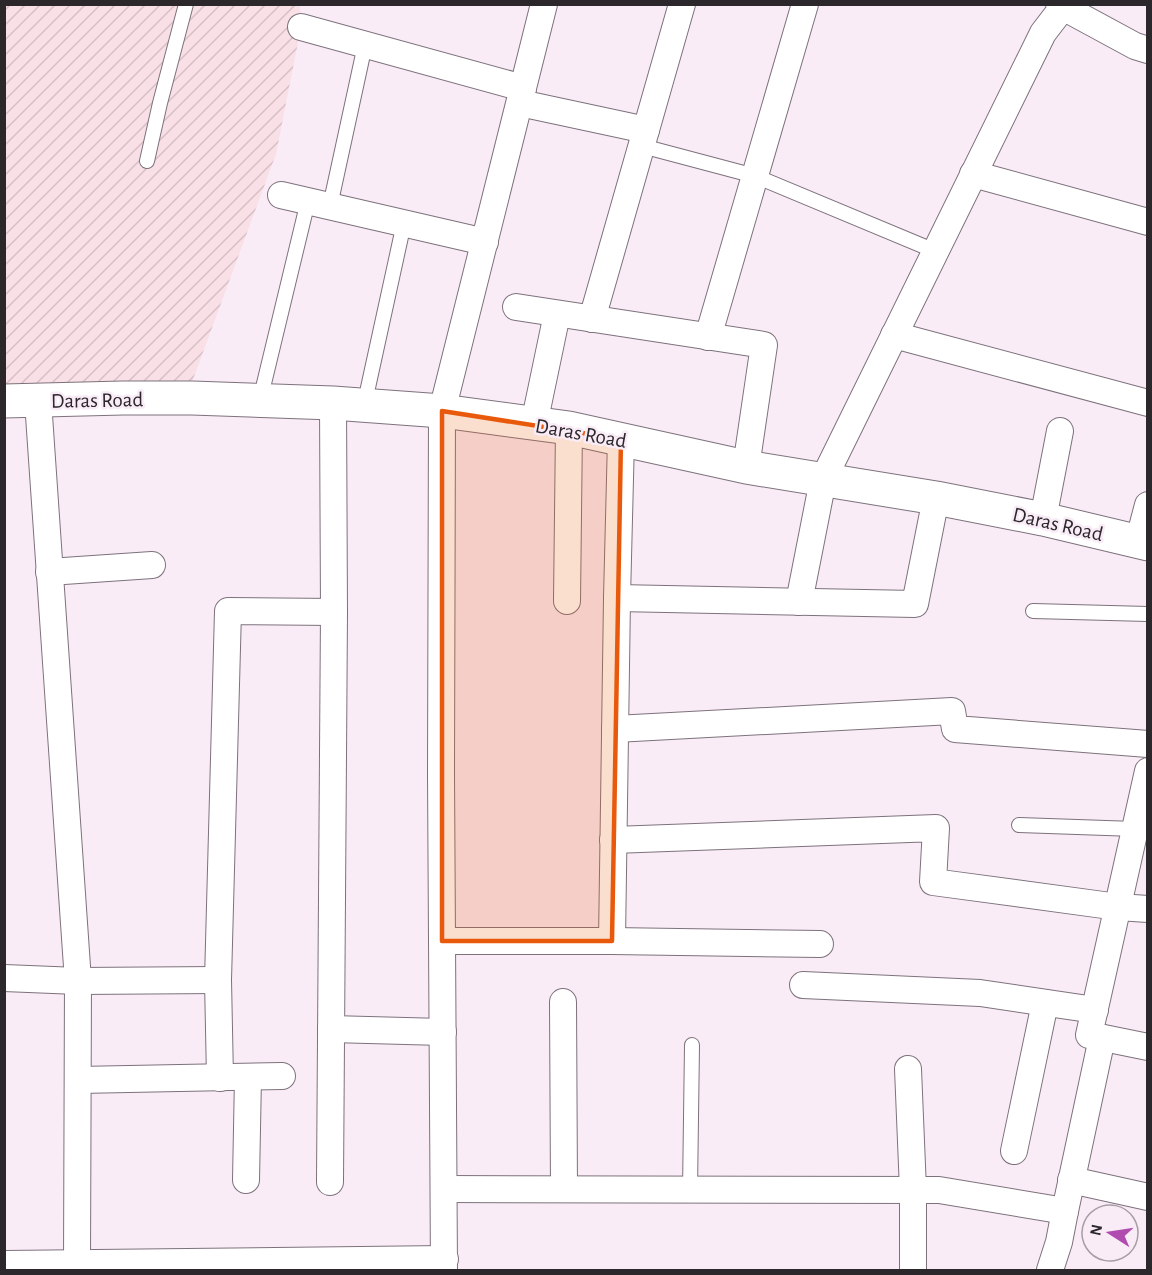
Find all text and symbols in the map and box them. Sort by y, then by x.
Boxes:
street label: Daras Road [51,389,143,412]
street label: Daras Road [534,415,628,452]
street label: Daras Road [1011,504,1105,545]
north arrow [1080,1203,1140,1263]
text: N [1087,1223,1105,1237]

